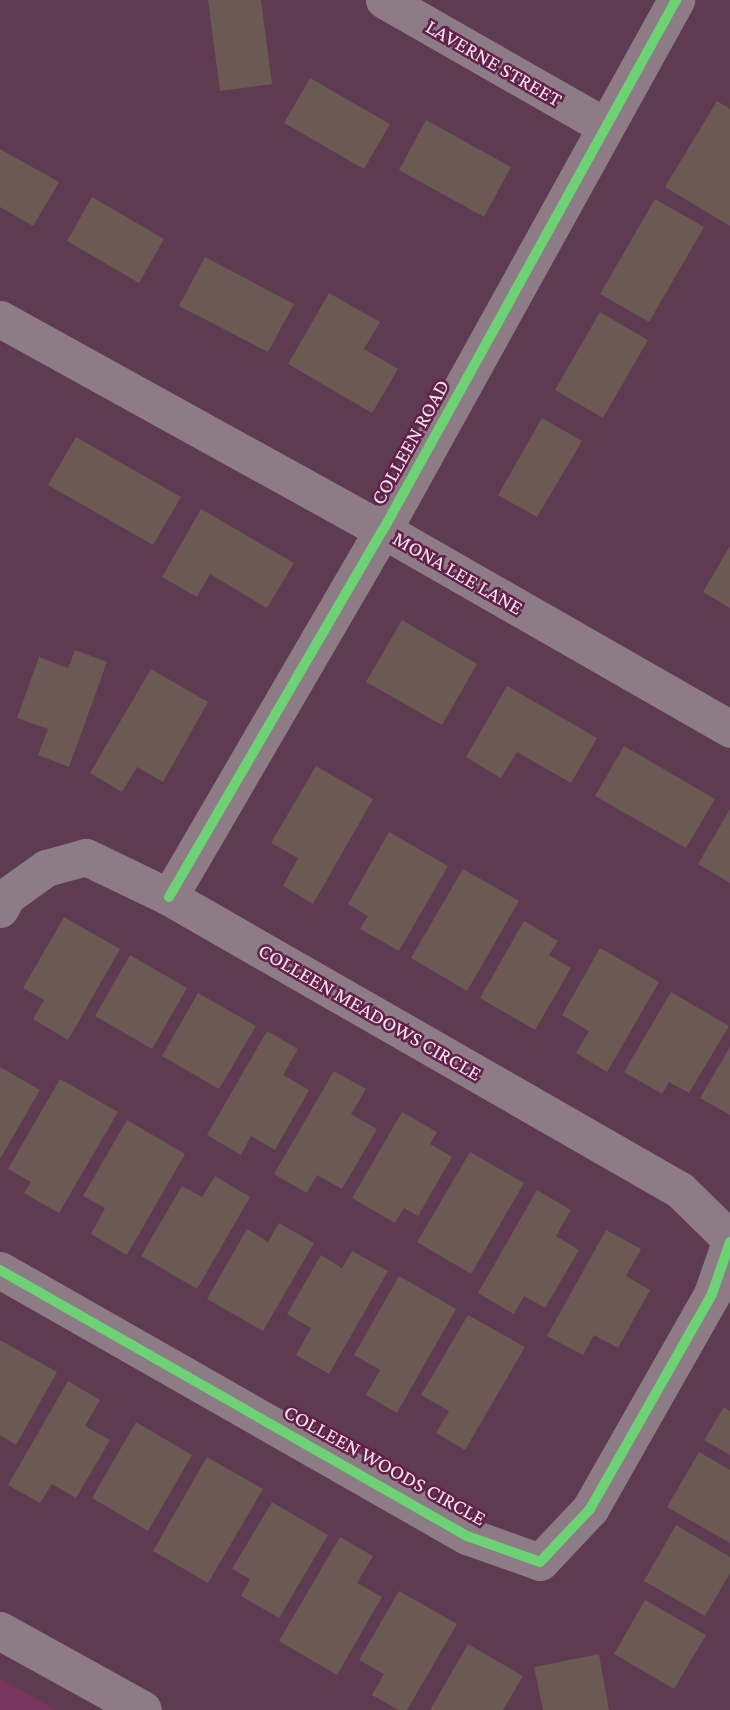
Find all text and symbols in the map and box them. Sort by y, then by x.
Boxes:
street label: LAVERNE STREET [421,14,567,112]
street label: COLLEEN ROAD [365,375,455,509]
street label: MONA LEE LANE [389,526,527,620]
street label: COLLEEN MEADOWS CIRCLE [254,938,486,1086]
street label: COLLEEN WOODS CIRCLE [280,1399,490,1531]

